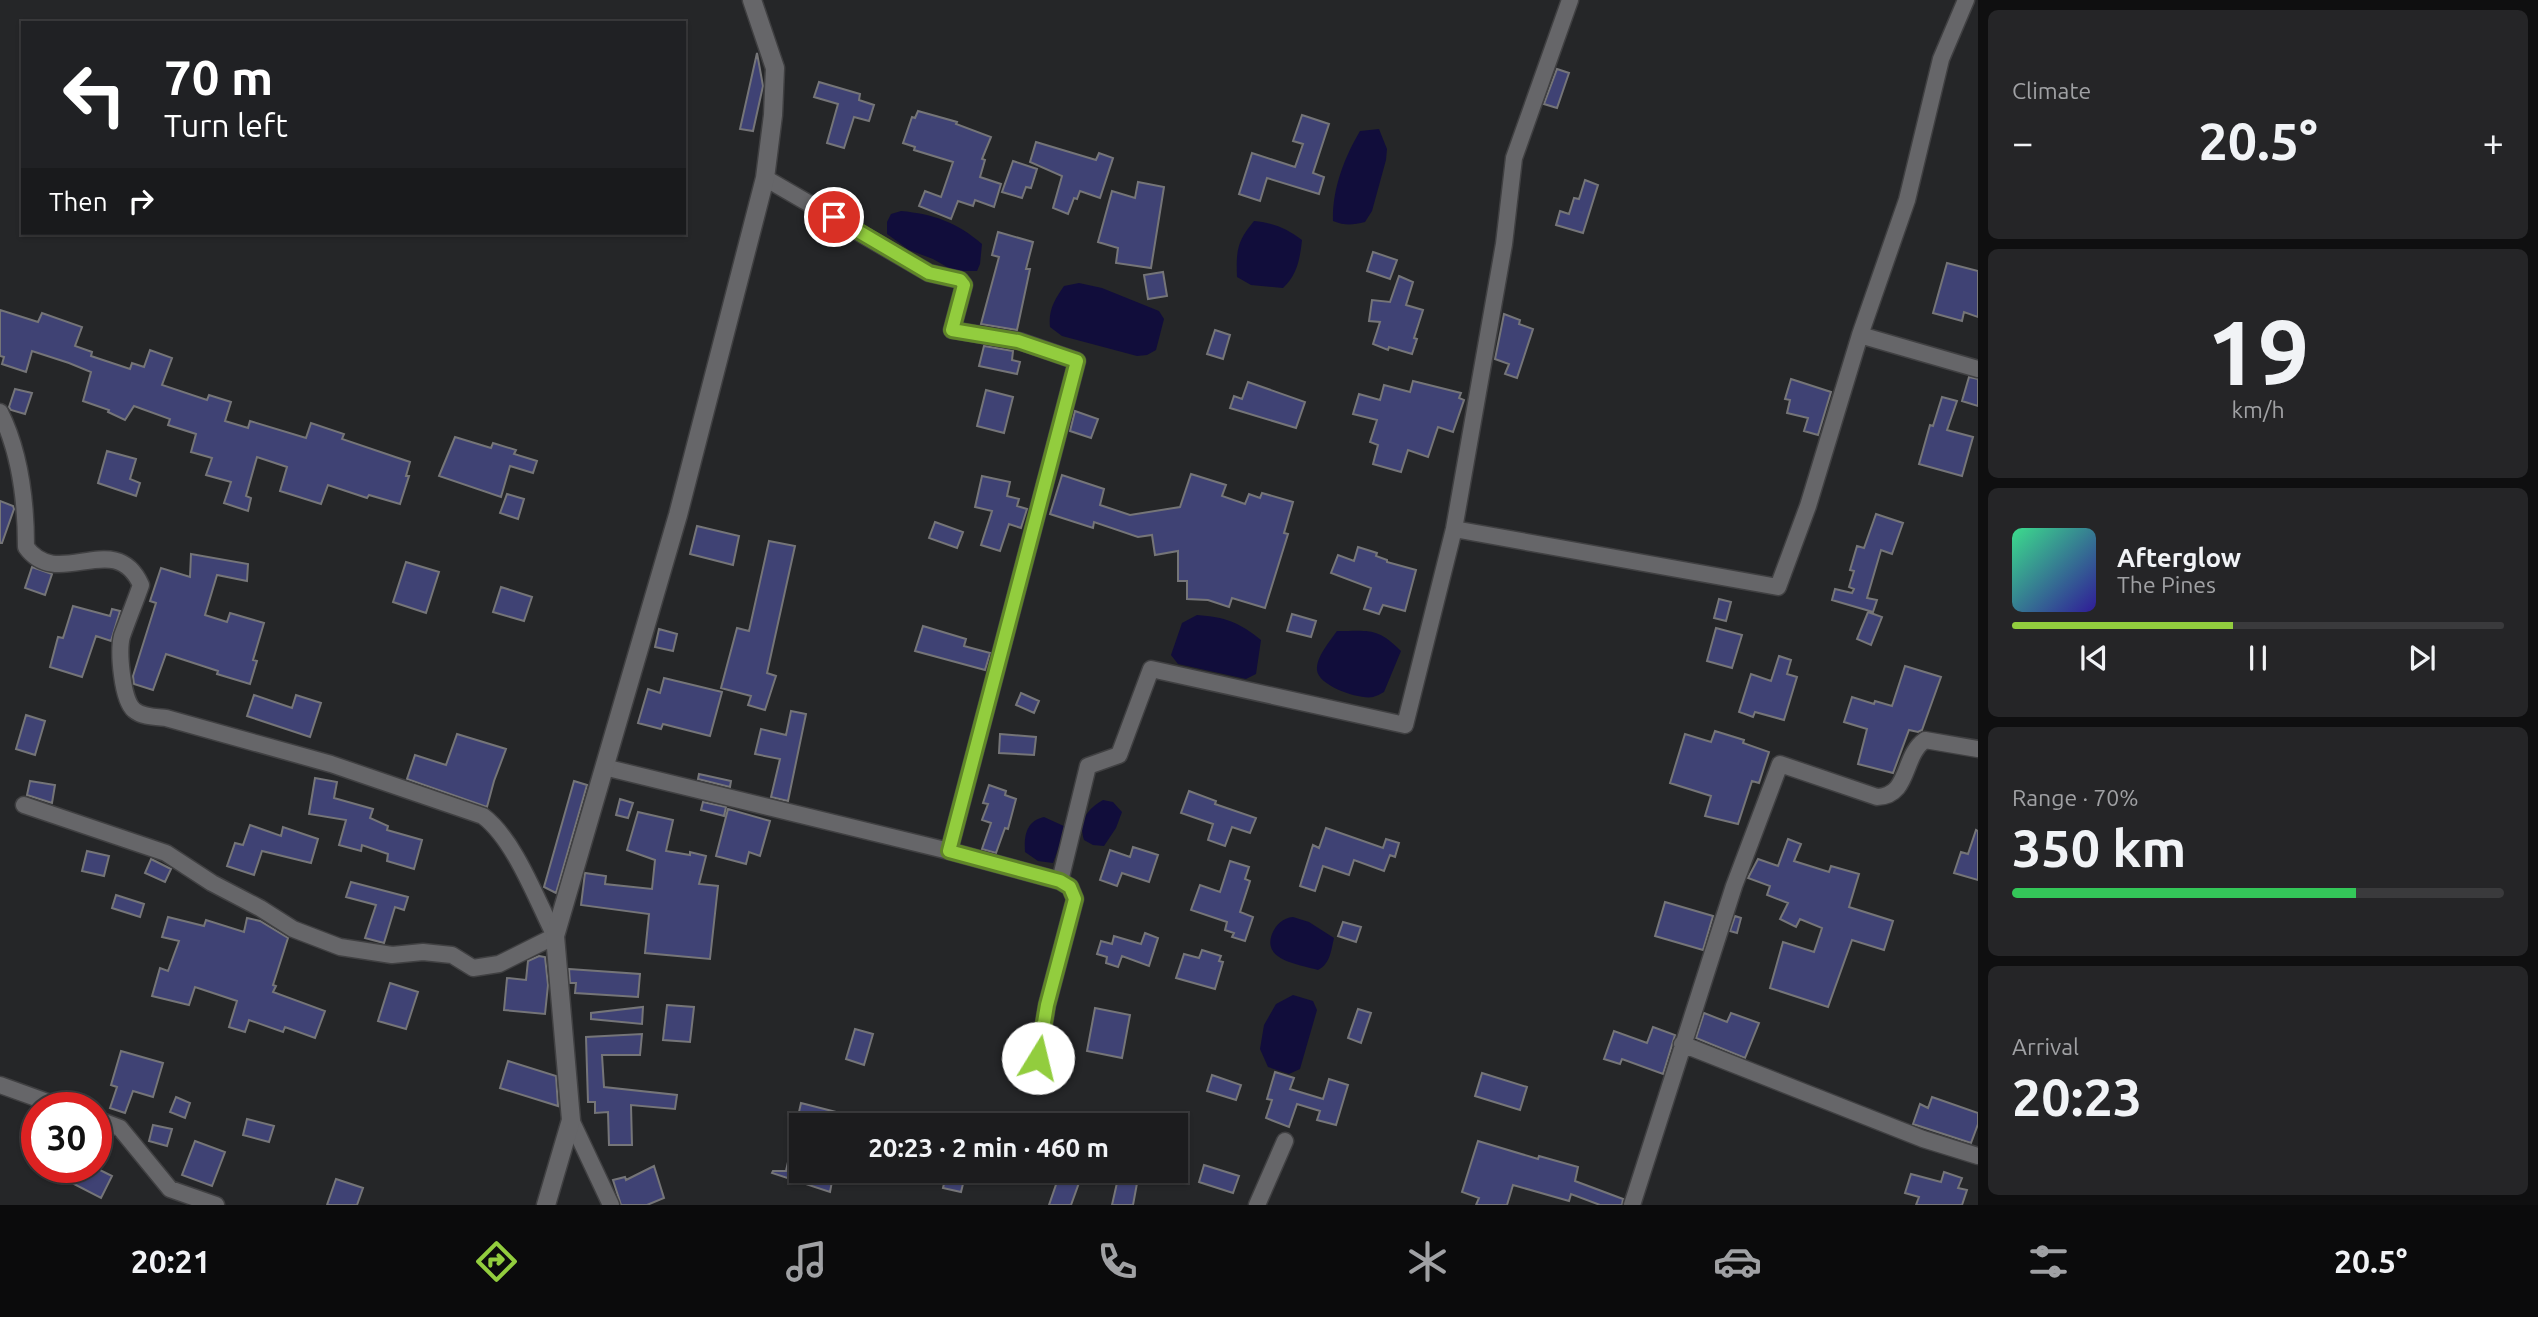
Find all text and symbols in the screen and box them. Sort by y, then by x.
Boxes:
icon: left [49,49,140,140]
text: 70 m [164,49,273,104]
text: Climate [2012,78,2091,103]
text: Turn left [164,107,288,143]
text: 20.5° [2198,112,2318,170]
text: − [2012,121,2033,163]
text: + [2483,121,2504,163]
icon: right [122,182,160,220]
text: Then [49,187,108,216]
pin [804,187,864,247]
icon: arrive [815,198,853,236]
text: 19 [2207,300,2309,402]
text: km/h [2231,397,2285,422]
text: Afterglow [2117,543,2241,572]
text: The Pines [2117,572,2216,597]
icon: previous [2075,639,2113,677]
icon: pause [2239,639,2277,677]
icon: next [2403,639,2441,677]
text: Range · 70% [2012,785,2139,810]
text: 350 km [2012,819,2186,877]
position arrow [1001,1021,1075,1095]
text: Arrival [2012,1034,2079,1059]
text: 20:23 [2012,1068,2142,1126]
speed limit sign: 30 [21,1092,112,1183]
text: 20:23 · 2 min · 460 m [868,1133,1109,1162]
icon: directions [472,1237,521,1286]
icon: music [782,1237,831,1286]
icon: phone [1093,1237,1142,1286]
icon: climate [1403,1237,1452,1286]
icon: car [1713,1237,1762,1286]
icon: filters [2024,1237,2073,1286]
text: 20:21 [131,1243,211,1279]
text: 20.5° [2334,1243,2407,1279]

